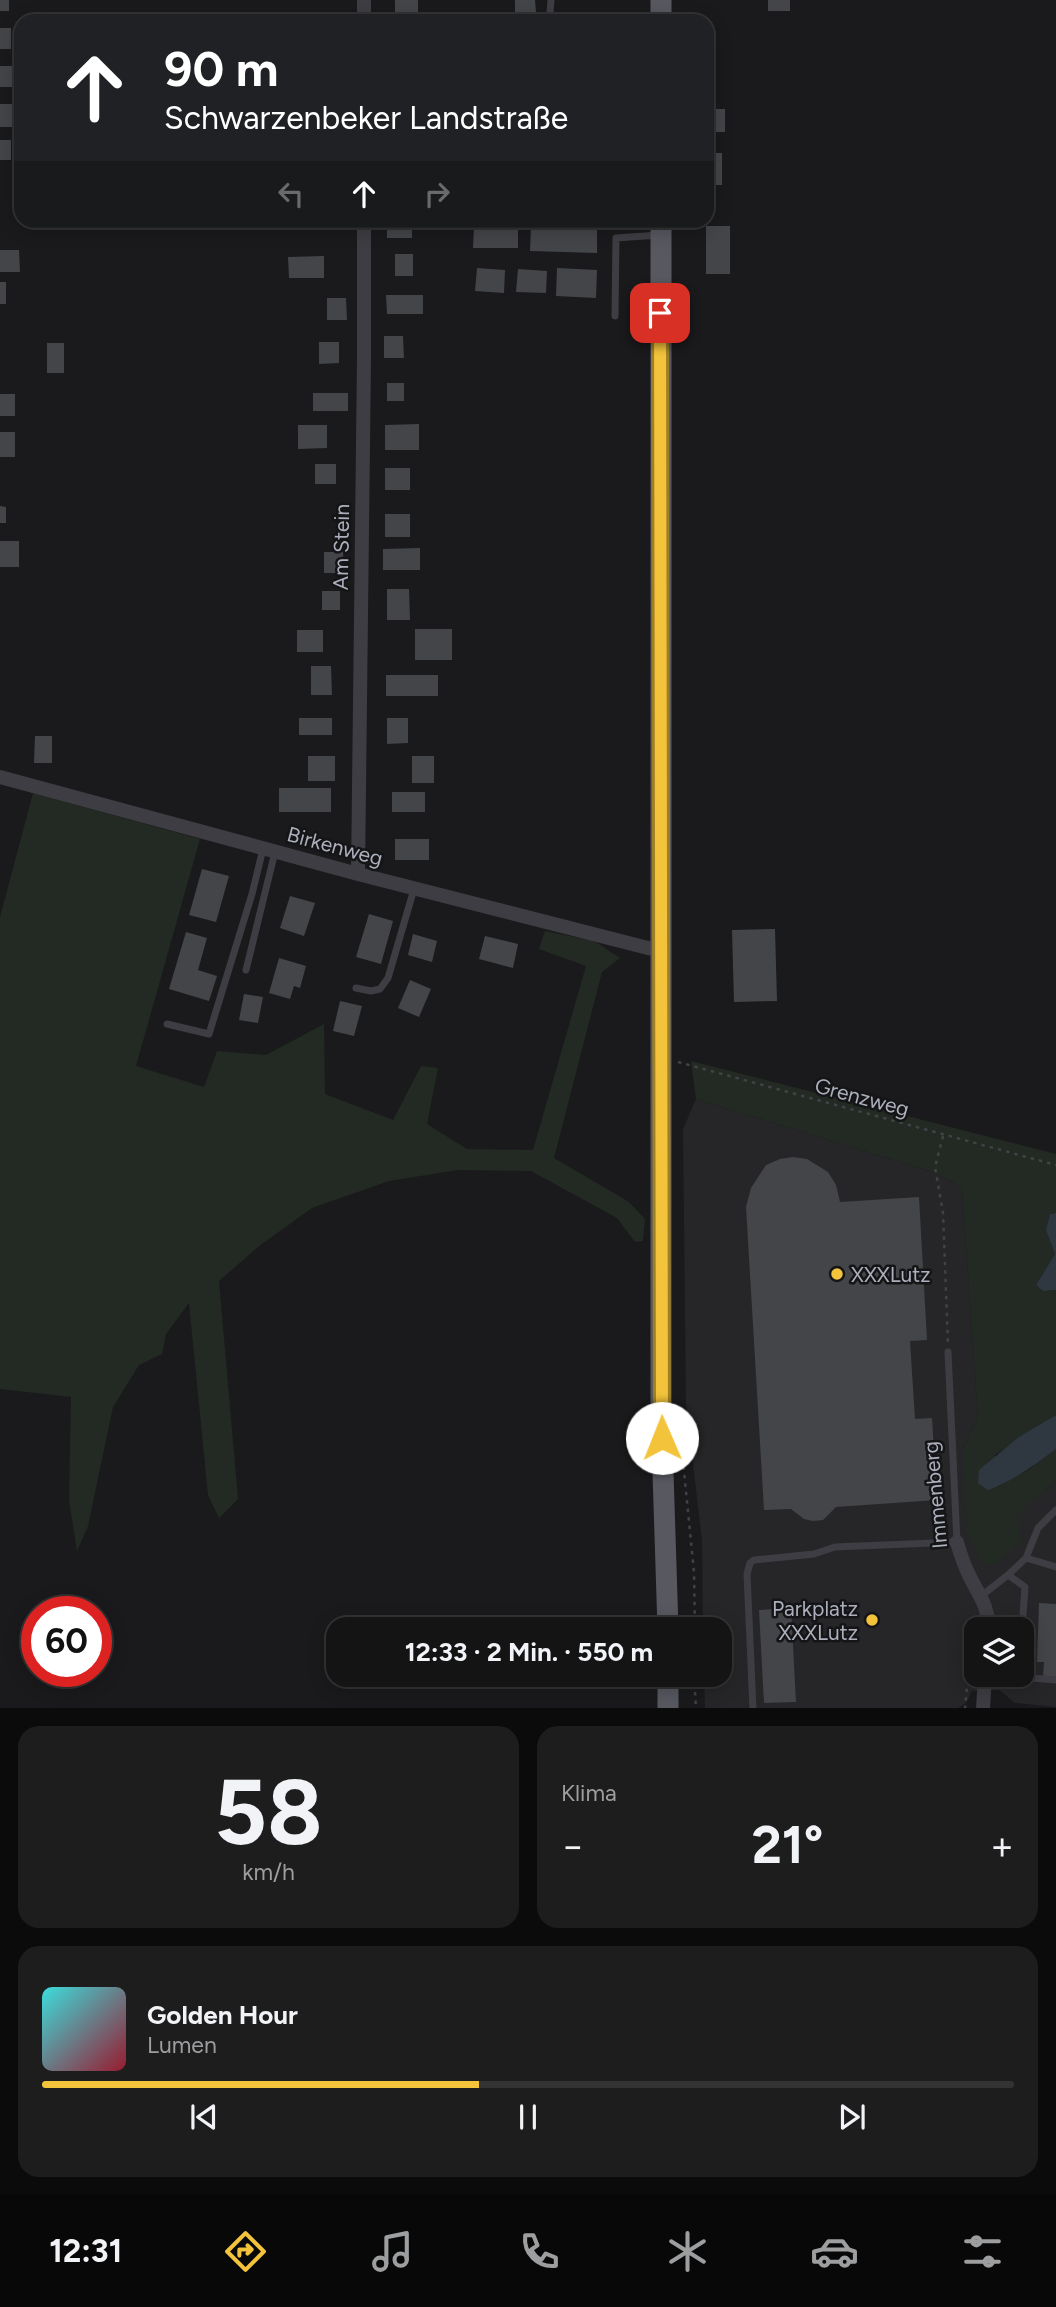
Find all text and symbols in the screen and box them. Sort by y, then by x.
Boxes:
text: 90 m [164,39,279,98]
icon: ahead [49,42,140,133]
text: Schwarzenbeker Landstraße [164,99,568,137]
icon: left [272,175,310,213]
icon: ahead [345,175,383,213]
icon: right [418,175,456,213]
pin [630,283,690,343]
icon: arrive [641,294,679,332]
street label: Am Stein [328,504,354,590]
street label: Birkenweg [285,821,385,871]
street label: Grenzweg [812,1072,912,1122]
place label: XXXLutz [851,1262,931,1287]
marker: XXXLutz [829,1266,845,1282]
position arrow [625,1401,699,1475]
street label: Immenberg [918,1440,952,1550]
speed limit sign: 60 [21,1596,112,1687]
place label: Parkplatz XXXLutz [772,1596,858,1645]
marker: Parkplatz XXXLutz [864,1612,880,1628]
map controls [964,1617,1034,1687]
button: layers [964,1617,1034,1687]
text: 12:33 · 2 Min. · 550 m [405,1636,653,1668]
text: 58 [214,1758,323,1867]
text: Klima [561,1779,617,1807]
text: 21° [752,1814,823,1876]
text: − [561,1823,585,1869]
text: + [990,1823,1014,1869]
text: km/h [242,1858,295,1886]
text: Golden Hour [147,1999,298,2031]
text: Lumen [147,2031,217,2059]
icon: previous [185,2098,223,2136]
icon: pause [509,2098,547,2136]
icon: next [833,2098,871,2136]
icon: directions [221,2227,270,2276]
icon: music [368,2227,417,2276]
icon: phone [515,2227,564,2276]
icon: climate [663,2227,712,2276]
icon: car [810,2227,859,2276]
icon: filters [958,2227,1007,2276]
text: 12:31 [49,2232,122,2270]

